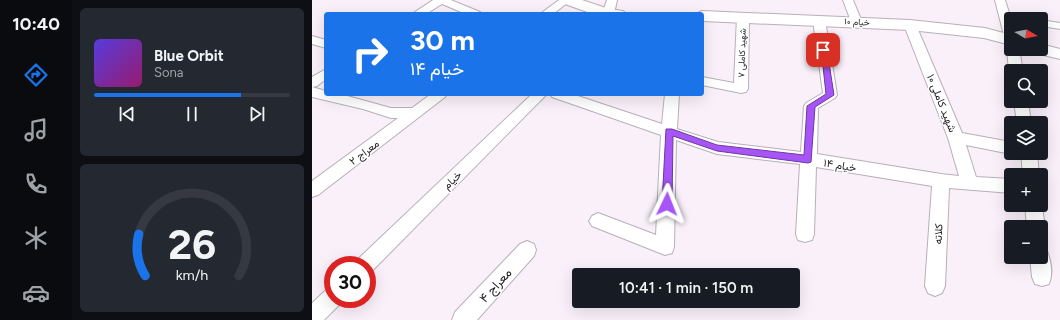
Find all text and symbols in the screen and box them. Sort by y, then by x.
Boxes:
north arrow [1004,12,1048,56]
map controls [1004,12,1048,264]
text: 10:40 [12,13,60,35]
street label: خیام ۱۰ [844,15,870,29]
text: 30 m [410,23,475,57]
icon: right [344,28,396,80]
street label: شهید کاملی ۷ [735,28,749,78]
pin [806,33,840,67]
icon: arrive [812,39,834,61]
text: Blue Orbit [154,47,224,65]
text: خیام ۱۴ [410,58,464,80]
icon: directions [22,61,50,89]
button: search [1004,64,1048,108]
text: Sona [154,65,183,80]
street label: شهید کاملی ۱۰ [924,72,959,134]
icon: previous [116,103,138,125]
icon: pause [181,103,203,125]
icon: next [246,103,268,125]
icon: music [22,116,50,144]
button: layers [1004,116,1048,160]
street label: معراج ۲ [347,137,383,169]
street label: خیام ۱۴ [822,156,857,175]
street label: خیام [440,168,465,193]
button: + [1004,168,1048,212]
icon: phone [22,170,50,198]
position arrow [646,183,688,225]
text: 26 [168,219,216,269]
button: − [1004,220,1048,264]
street label: کلاته [931,223,946,245]
icon: climate [22,224,50,252]
speed limit sign: 30 [324,256,376,308]
street label: معراج ۴ [476,265,516,307]
text: km/h [176,266,208,284]
icon: car [22,279,50,307]
text: 10:41 · 1 min · 150 m [619,279,753,297]

